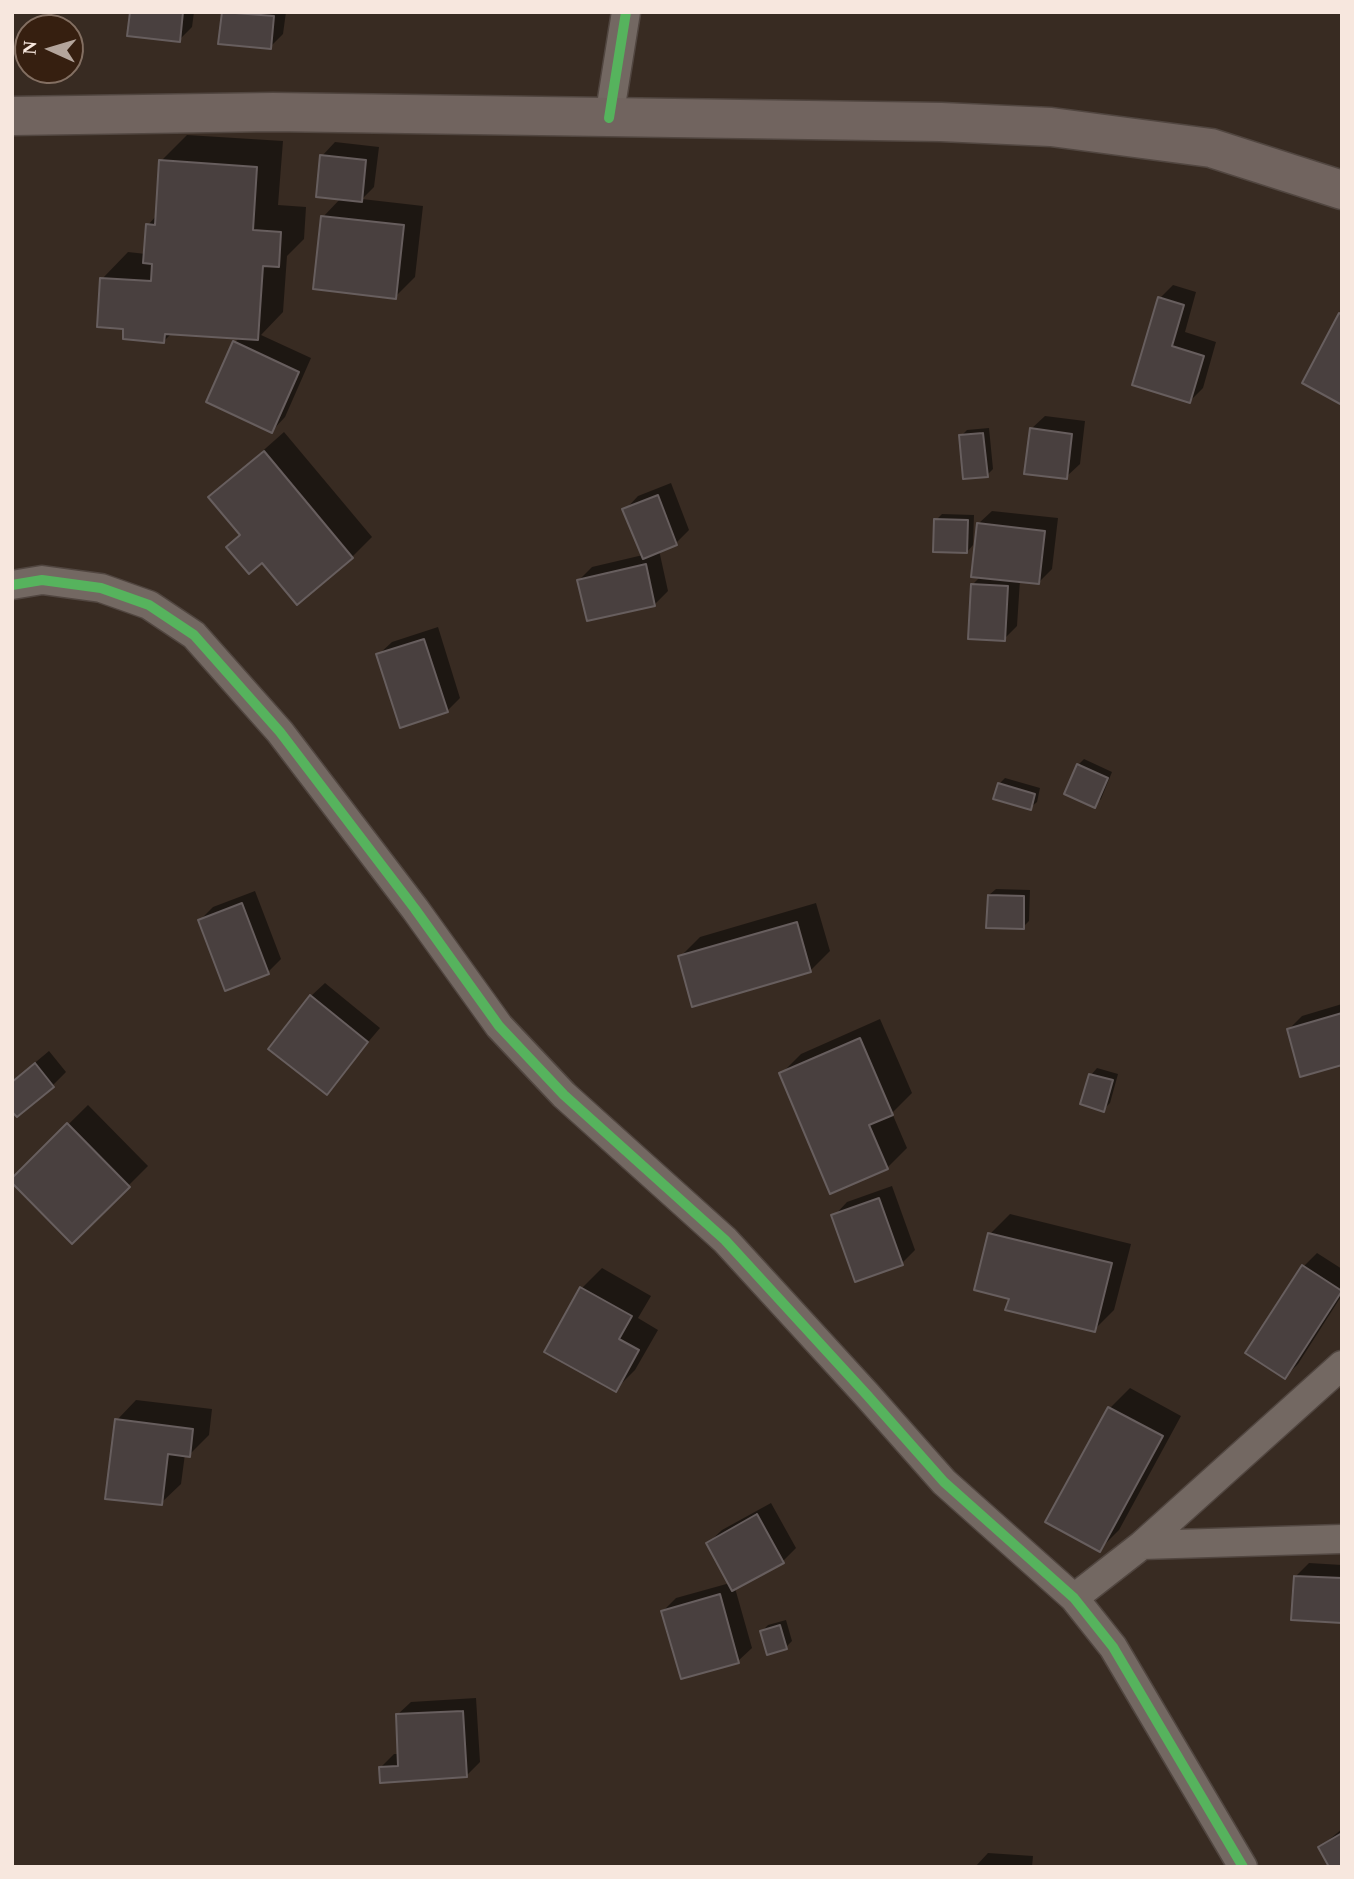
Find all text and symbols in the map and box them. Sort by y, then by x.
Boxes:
north arrow [14,14,84,84]
text: N [19,40,41,55]

